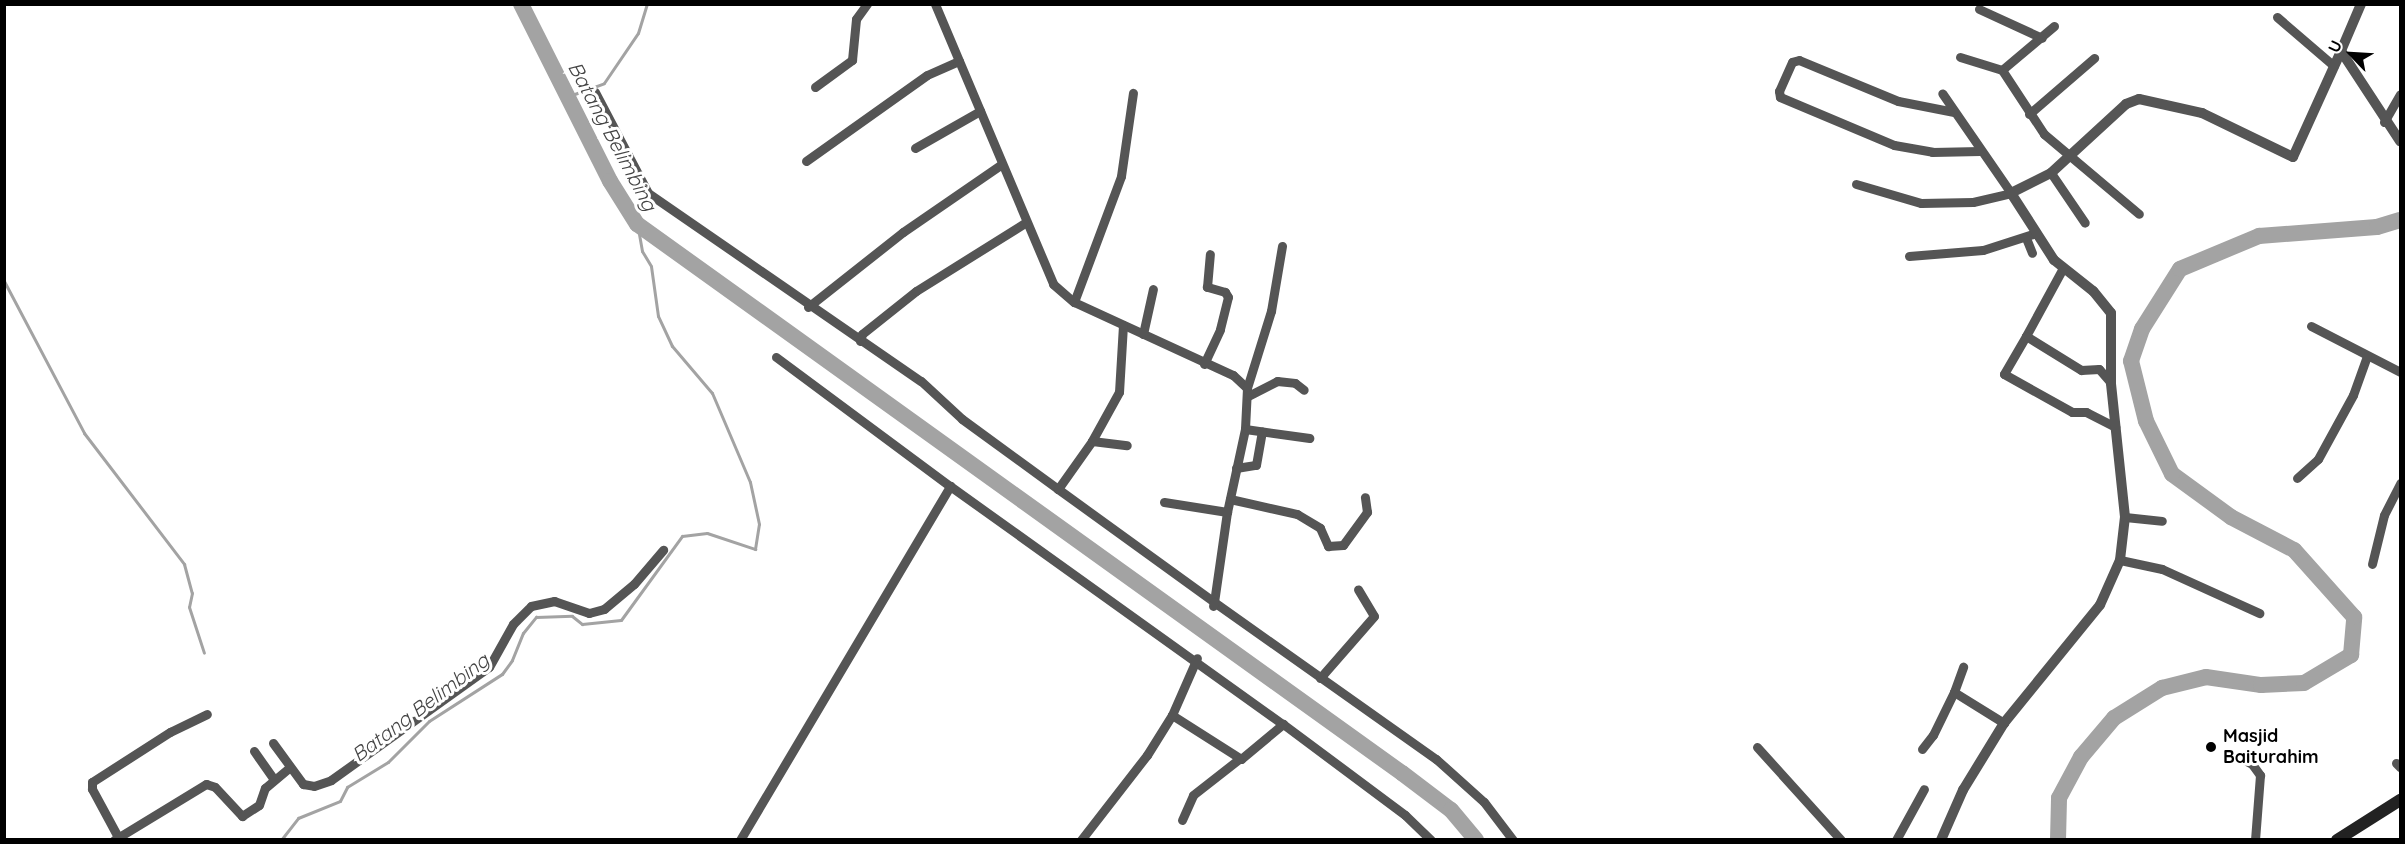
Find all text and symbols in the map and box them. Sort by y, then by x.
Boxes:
north arrow [2321,24,2381,84]
text: U [2323,37,2346,56]
water label: Batang Belimbing [564,57,662,215]
water label: Batang Belimbing [347,648,493,766]
place label: Masjid Baiturahim [2223,726,2319,768]
marker: Masjid Baiturahim [2204,740,2218,754]

